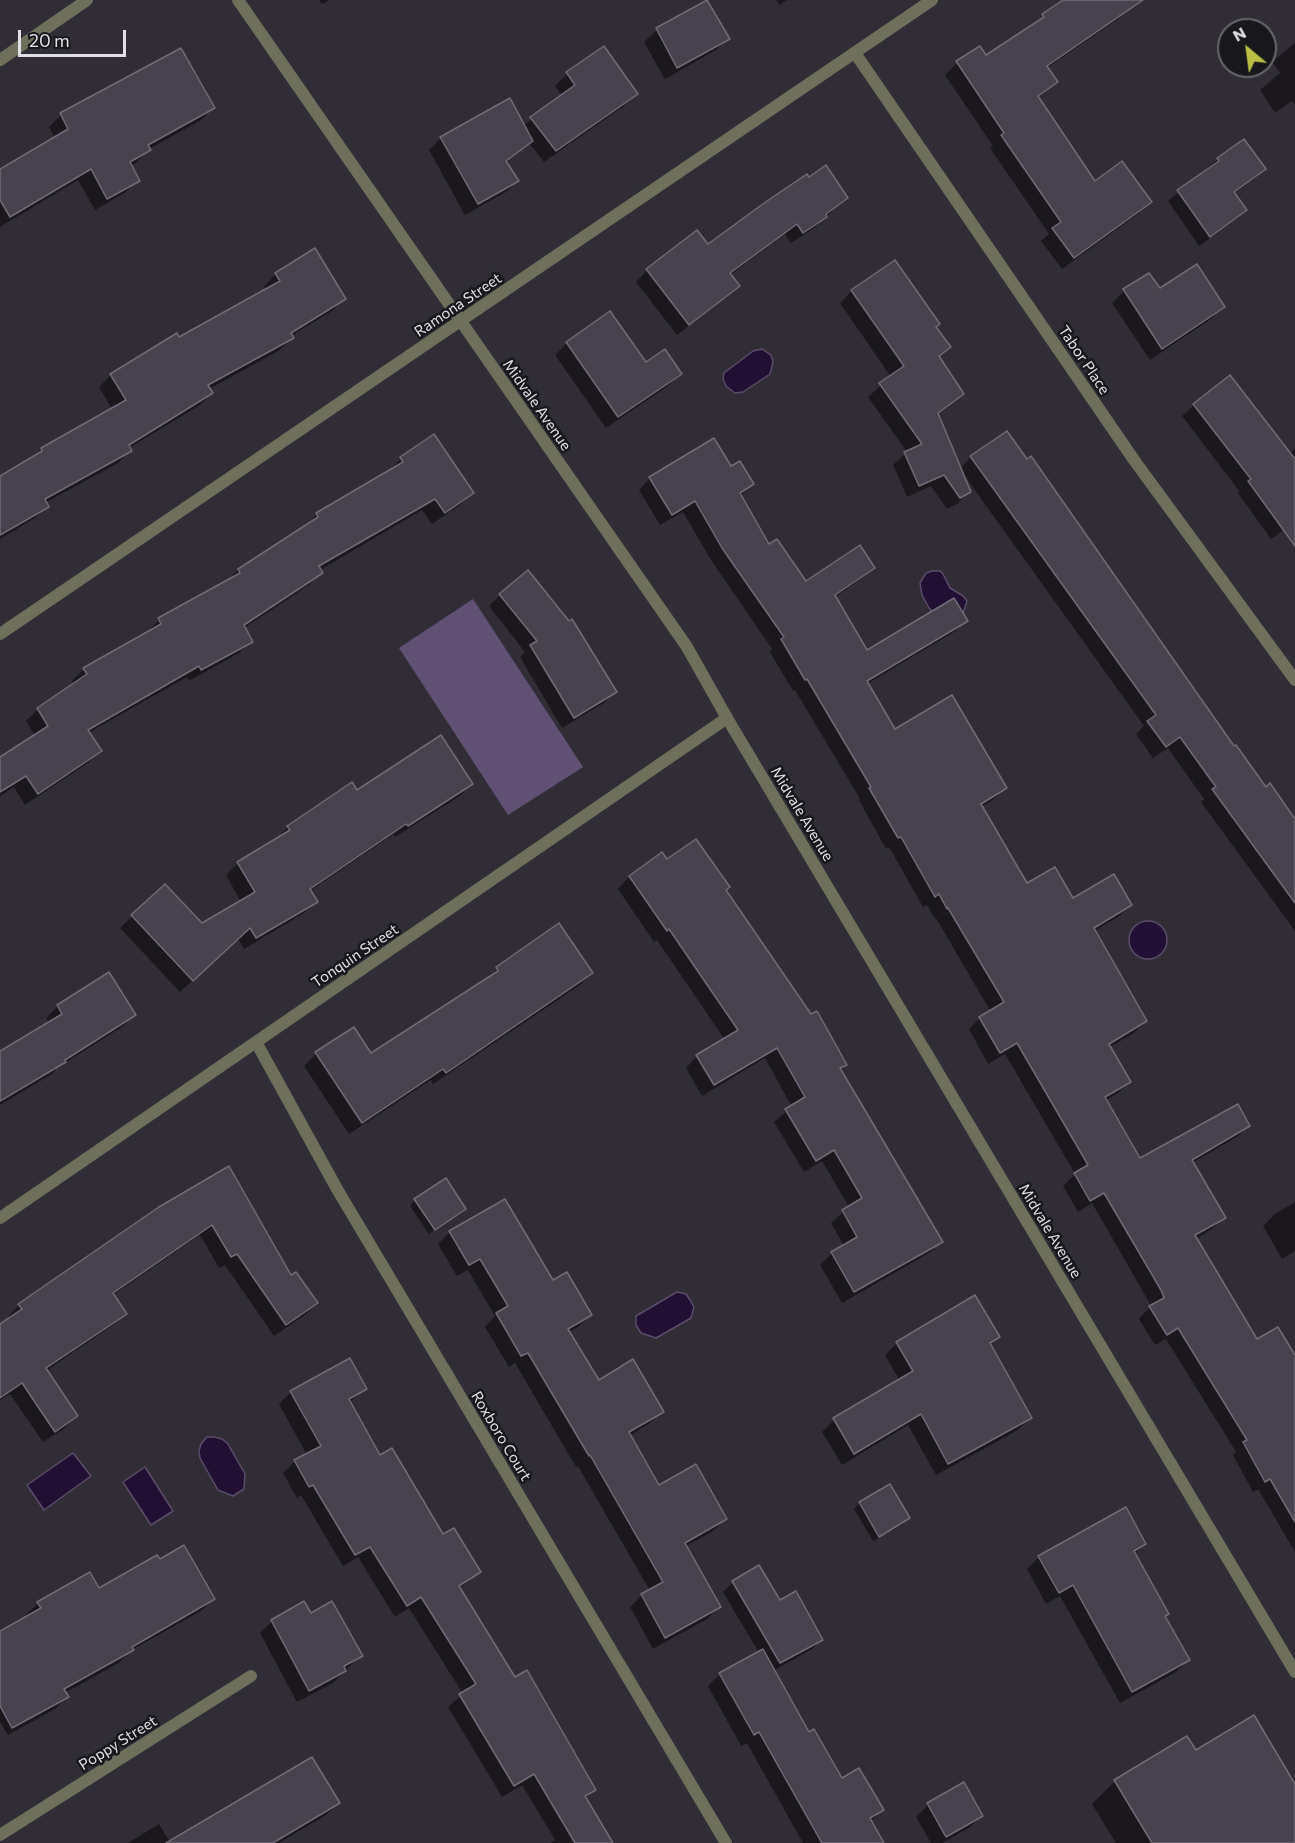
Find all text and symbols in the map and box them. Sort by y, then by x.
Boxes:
scale bar [21,18,129,56]
north arrow [1217,18,1277,78]
text: N [1229,22,1249,45]
text: 20 m [29,29,70,51]
street label: Ramona Street [411,269,505,341]
street label: Tabor Place [1054,322,1114,398]
street label: Midvale Avenue [499,356,575,454]
street label: Midvale Avenue [767,764,837,864]
street label: Tonquin Street [308,920,402,992]
street label: Midvale Avenue [1015,1181,1085,1281]
street label: Roxboro Court [467,1388,535,1484]
street label: Poppy Street [76,1712,160,1774]

